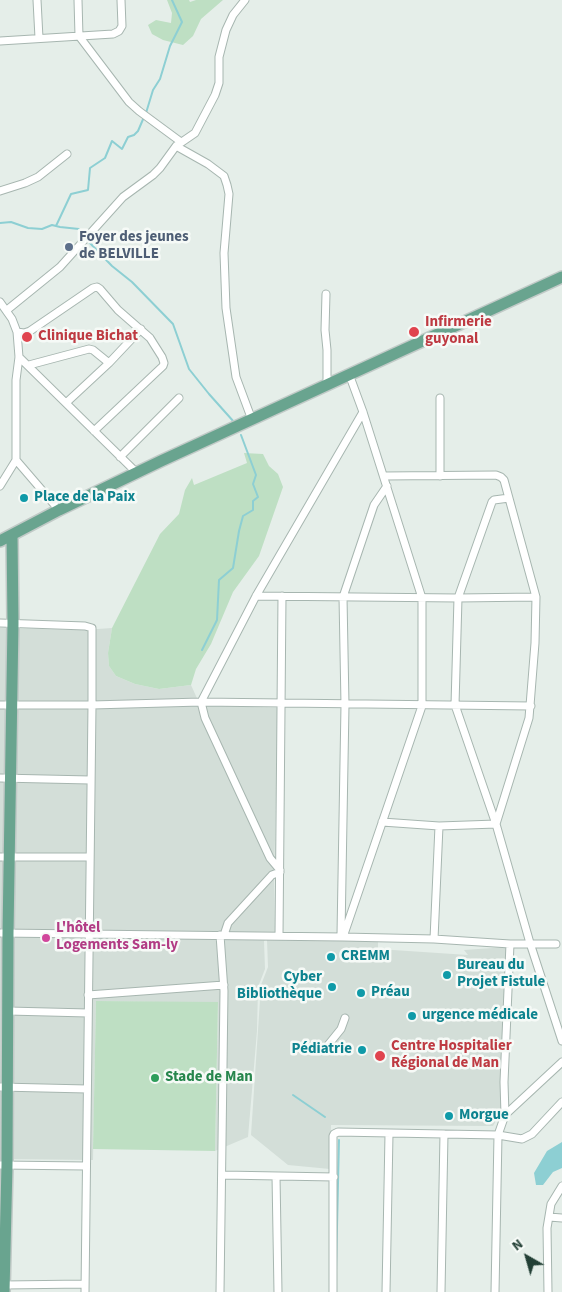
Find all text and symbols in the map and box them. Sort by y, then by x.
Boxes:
place label: Foyer des jeunes de BELVILLE [79,229,189,264]
marker: Foyer des jeunes de BELVILLE [63,241,75,253]
place label: Infirmerie guyonal [425,314,492,349]
marker: Infirmerie guyonal [407,325,421,339]
place label: Clinique Bichat [38,328,138,346]
marker: Clinique Bichat [20,330,34,344]
place label: Place de la Paix [34,489,135,507]
marker: Place de la Paix [18,492,30,504]
place label: L'hôtel Logements Sam-ly [56,920,178,955]
marker: L'hôtel Logements Sam-ly [40,932,52,944]
place label: CREMM [341,948,390,966]
marker: CREMM [325,951,337,963]
place label: Bureau du Projet Fistule [457,957,545,992]
place label: Cyber Bibliothèque [237,969,322,1004]
marker: Bureau du Projet Fistule [441,969,453,981]
marker: Cyber Bibliothèque [326,981,338,993]
place label: Préau [371,984,410,1002]
marker: Préau [355,987,367,999]
place label: urgence médicale [422,1007,538,1025]
marker: urgence médicale [406,1010,418,1022]
place label: Centre Hospitalier Régional de Man [391,1038,512,1073]
place label: Pédiatrie [292,1041,352,1059]
marker: Pédiatrie [356,1044,368,1056]
marker: Centre Hospitalier Régional de Man [373,1049,387,1063]
place label: Stade de Man [165,1069,253,1087]
marker: Stade de Man [149,1072,161,1084]
place label: Morgue [459,1107,509,1125]
marker: Morgue [443,1110,455,1122]
north arrow [502,1232,552,1282]
text: N [508,1234,528,1256]

